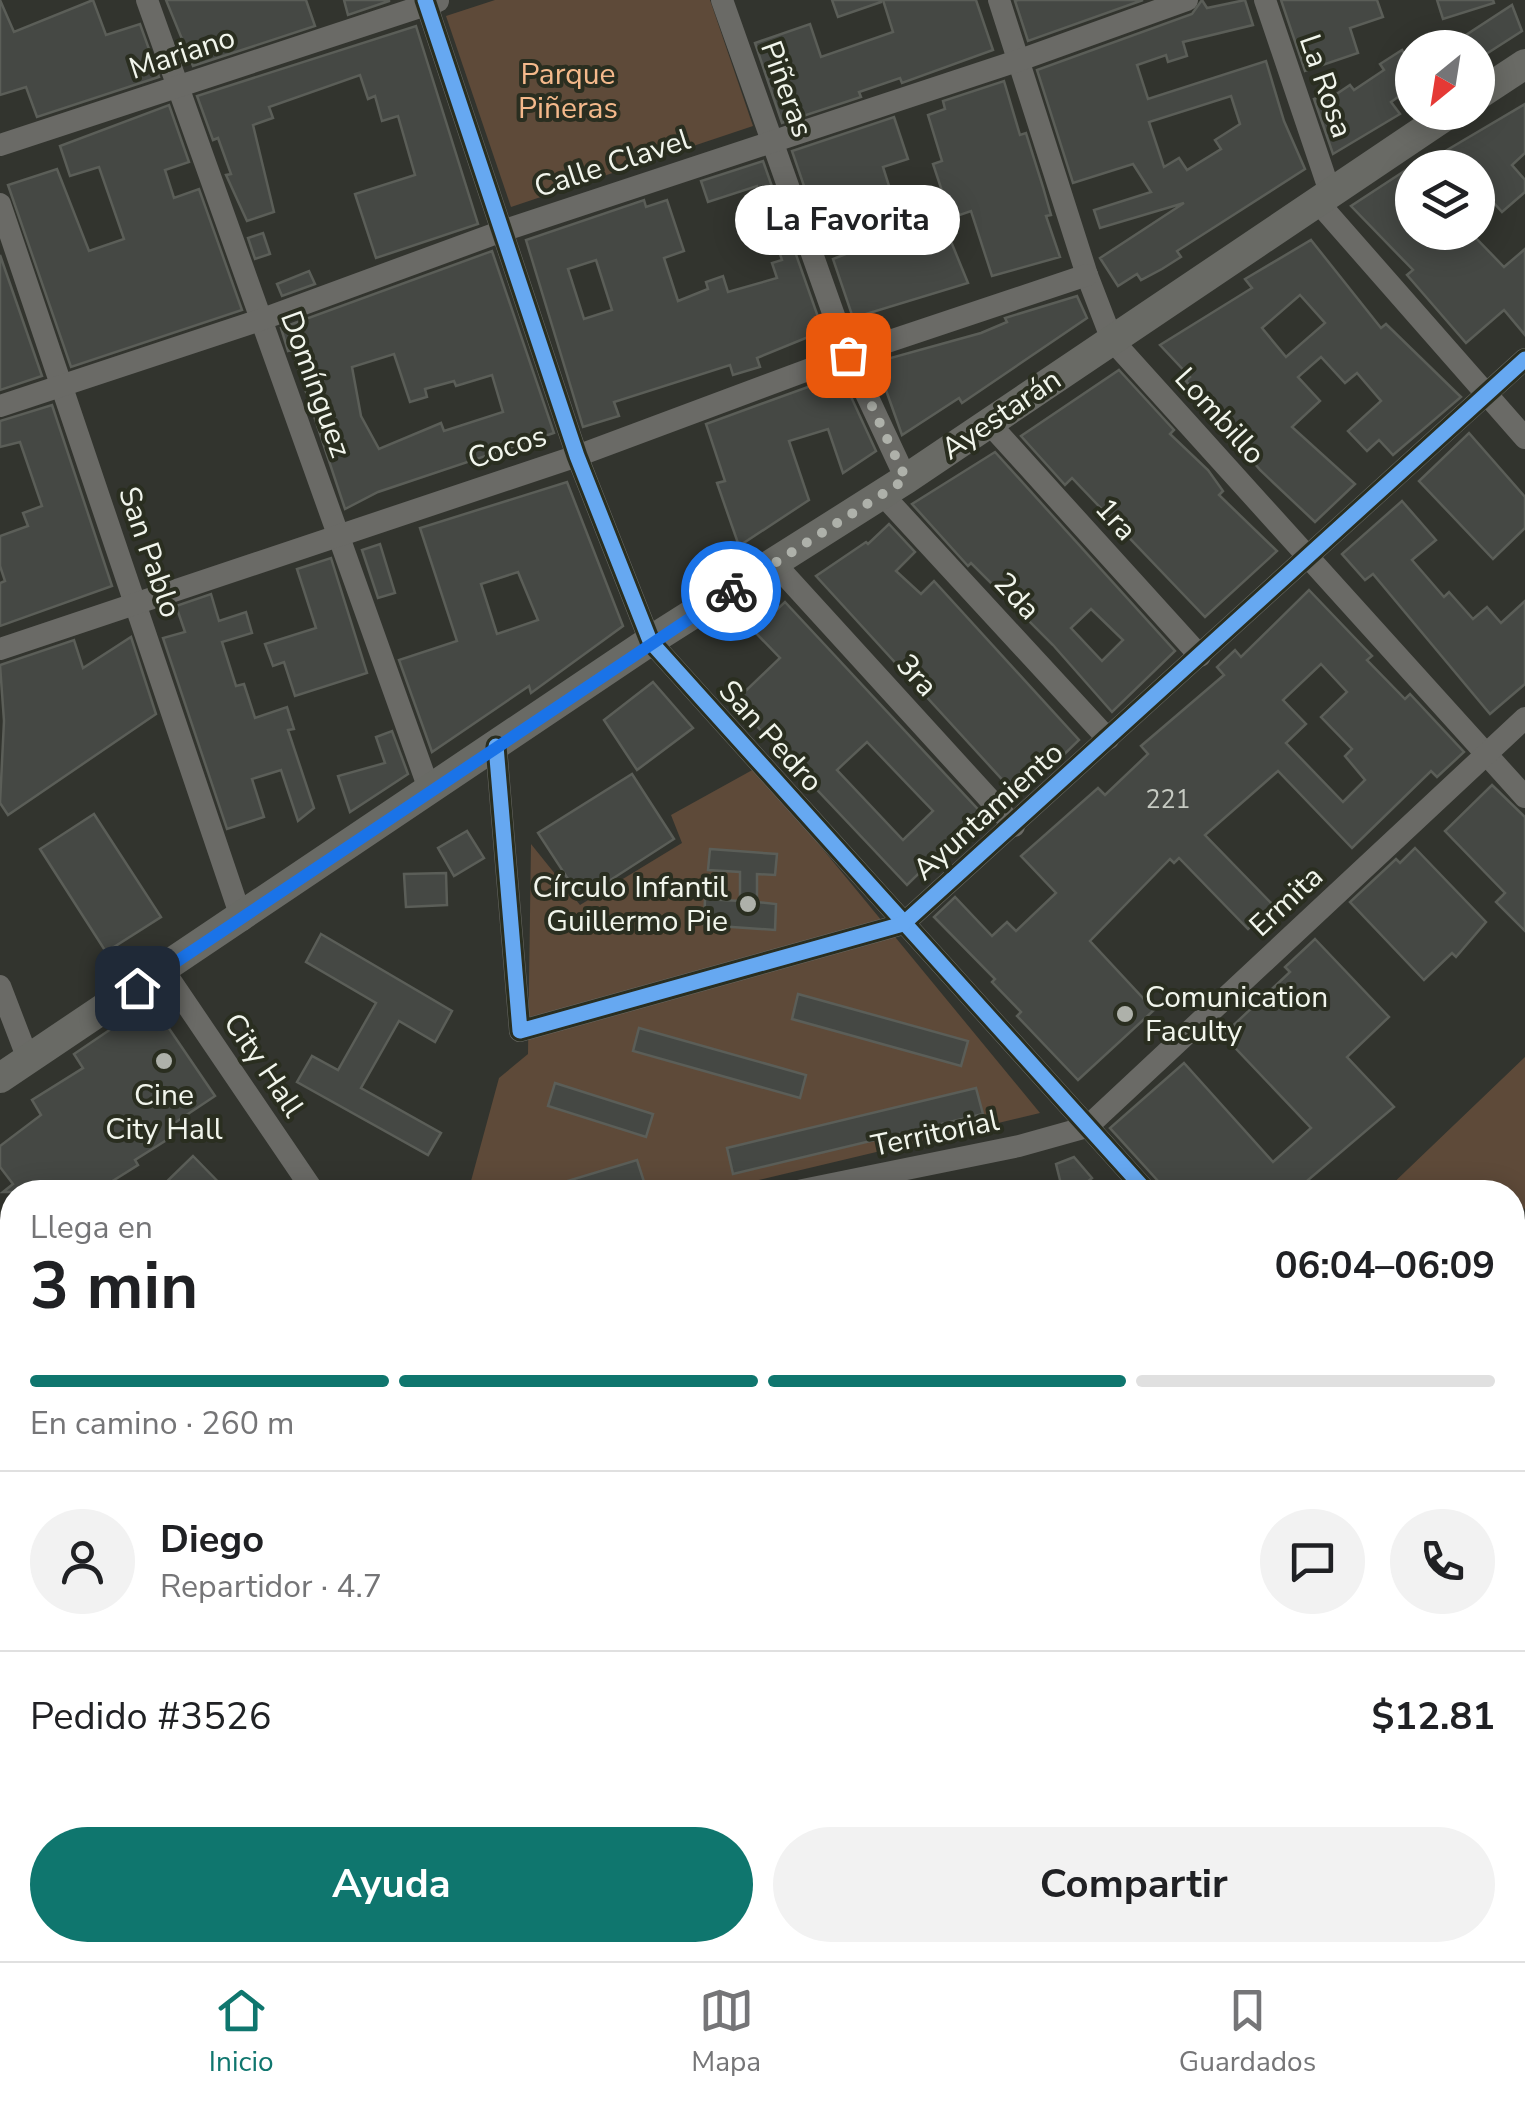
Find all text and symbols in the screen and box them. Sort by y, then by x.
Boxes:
street label: Mariano [124,17,240,90]
street label: La Rosa [1289,29,1362,143]
north arrow [1395,30,1495,130]
map controls [1395,30,1495,250]
street label: Piñeras [750,35,823,143]
park label: Parque Piñeras [518,54,618,129]
street label: Calle Clavel [529,119,696,208]
button: layers [1395,150,1495,250]
callout: La Favorita [736,185,960,255]
text: La Favorita [765,198,930,241]
street label: Domínguez [270,305,361,463]
pin [806,313,891,398]
icon: bag [821,328,876,383]
street label: Ayestarán [933,359,1069,470]
street label: Lombillo [1165,359,1274,474]
street label: Cocos [463,416,552,479]
street label: San Pablo [108,481,191,623]
street label: 1ra [1086,489,1146,550]
courier [681,541,781,641]
icon: bike [704,564,759,619]
street label: 2da [984,564,1049,629]
street label: 3ra [887,645,947,706]
street label: San Pedro [709,671,832,801]
street label: Ayuntamiento [904,733,1072,890]
house number: 221 [1145,783,1191,817]
street label: Ermita [1240,857,1332,946]
place label: Círculo Infantil Guillermo Pie [533,867,728,942]
marker: Círculo Infantil Guillermo Pie [737,893,759,915]
pin [95,946,180,1031]
icon: home [110,961,165,1016]
place label: Comunication Faculty [1145,977,1328,1052]
marker: Comunication Faculty [1114,1003,1136,1025]
street label: City Hall [214,1005,313,1126]
marker: Cine City Hall [153,1050,175,1072]
place label: Cine City Hall [105,1075,223,1150]
street label: Territorial [867,1100,1003,1167]
text: Llega en [30,1206,153,1249]
text: 06:04–06:09 [1275,1240,1495,1291]
text: 3 min [30,1242,198,1331]
text: En camino · 260 m [30,1402,294,1445]
button: person [30,1509,135,1614]
button: chat [1260,1509,1365,1614]
button: phone [1390,1509,1495,1614]
text: Diego [160,1514,264,1565]
text: Repartidor · 4.7 [160,1565,382,1608]
text: Pedido #3526 [30,1691,271,1742]
text: $12.81 [1372,1691,1495,1742]
button: Ayuda [30,1827,753,1942]
button: Compartir [773,1827,1495,1942]
tab: Inicio [209,1983,273,2081]
tab: Mapa [691,1983,761,2081]
tab: Guardados [1179,1983,1316,2081]

